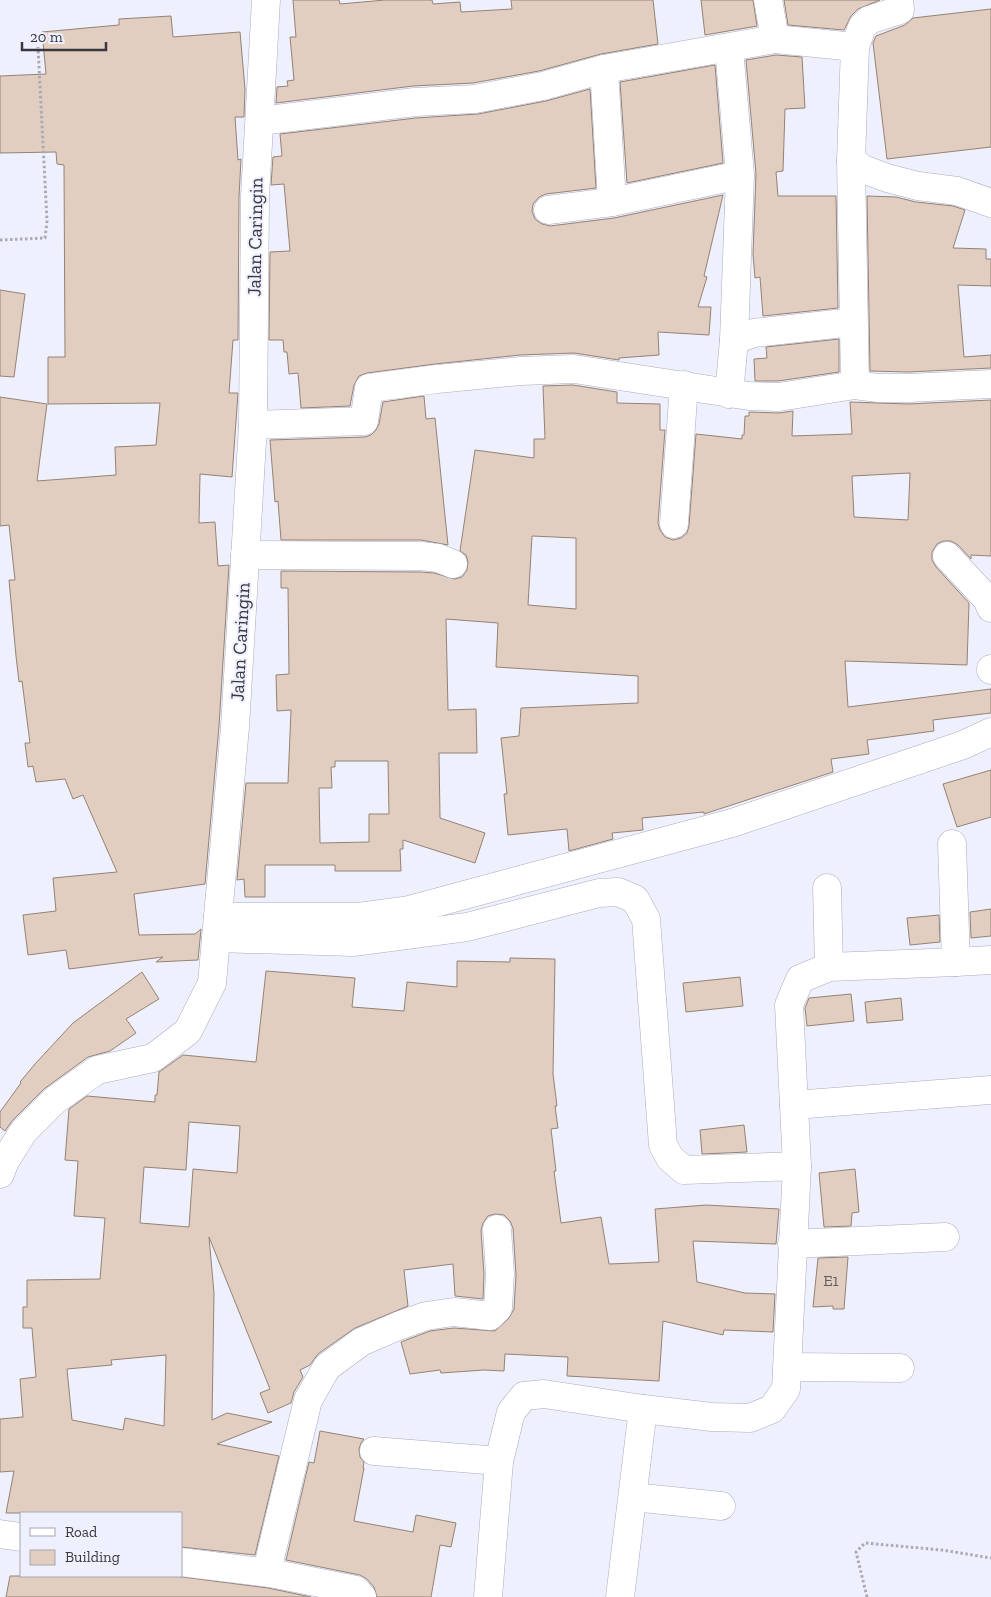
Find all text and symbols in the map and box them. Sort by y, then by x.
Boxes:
scale bar [22,20,106,52]
text: 20 m [30,28,63,46]
street label: Jalan Caringin [242,177,268,297]
street label: Jalan Caringin [225,582,255,702]
house number: E1 [823,1271,839,1290]
legend [20,1512,182,1577]
text: Road [65,1523,98,1541]
text: Building [65,1548,120,1566]

